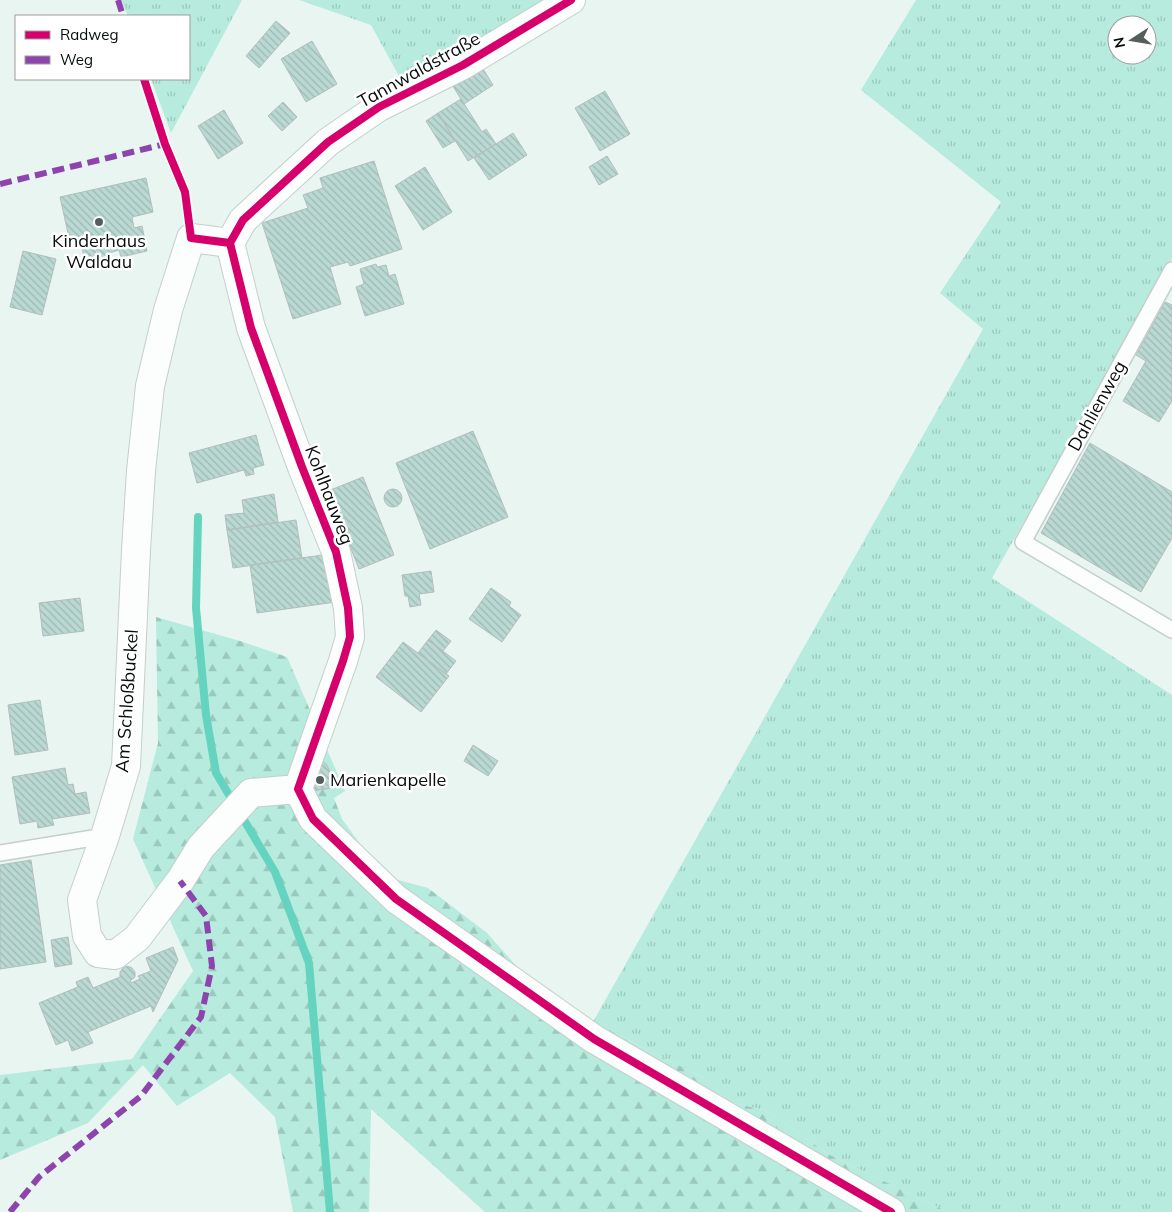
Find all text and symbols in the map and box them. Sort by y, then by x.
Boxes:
legend [15,15,190,80]
north arrow [1107,15,1157,65]
text: Radweg [60,25,118,44]
street label: Tannwaldstraße [354,26,484,113]
text: N [1109,36,1129,50]
text: Weg [60,50,93,69]
marker: Kinderhaus Waldau [93,216,105,228]
place label: Kinderhaus Waldau [52,229,146,273]
street label: Dahlienweg [1062,357,1131,455]
street label: Kohlhauweg [300,442,359,548]
street label: Am Schloßbuckel [110,629,143,773]
place label: Marienkapelle [330,768,446,791]
marker: Marienkapelle [314,774,326,786]

